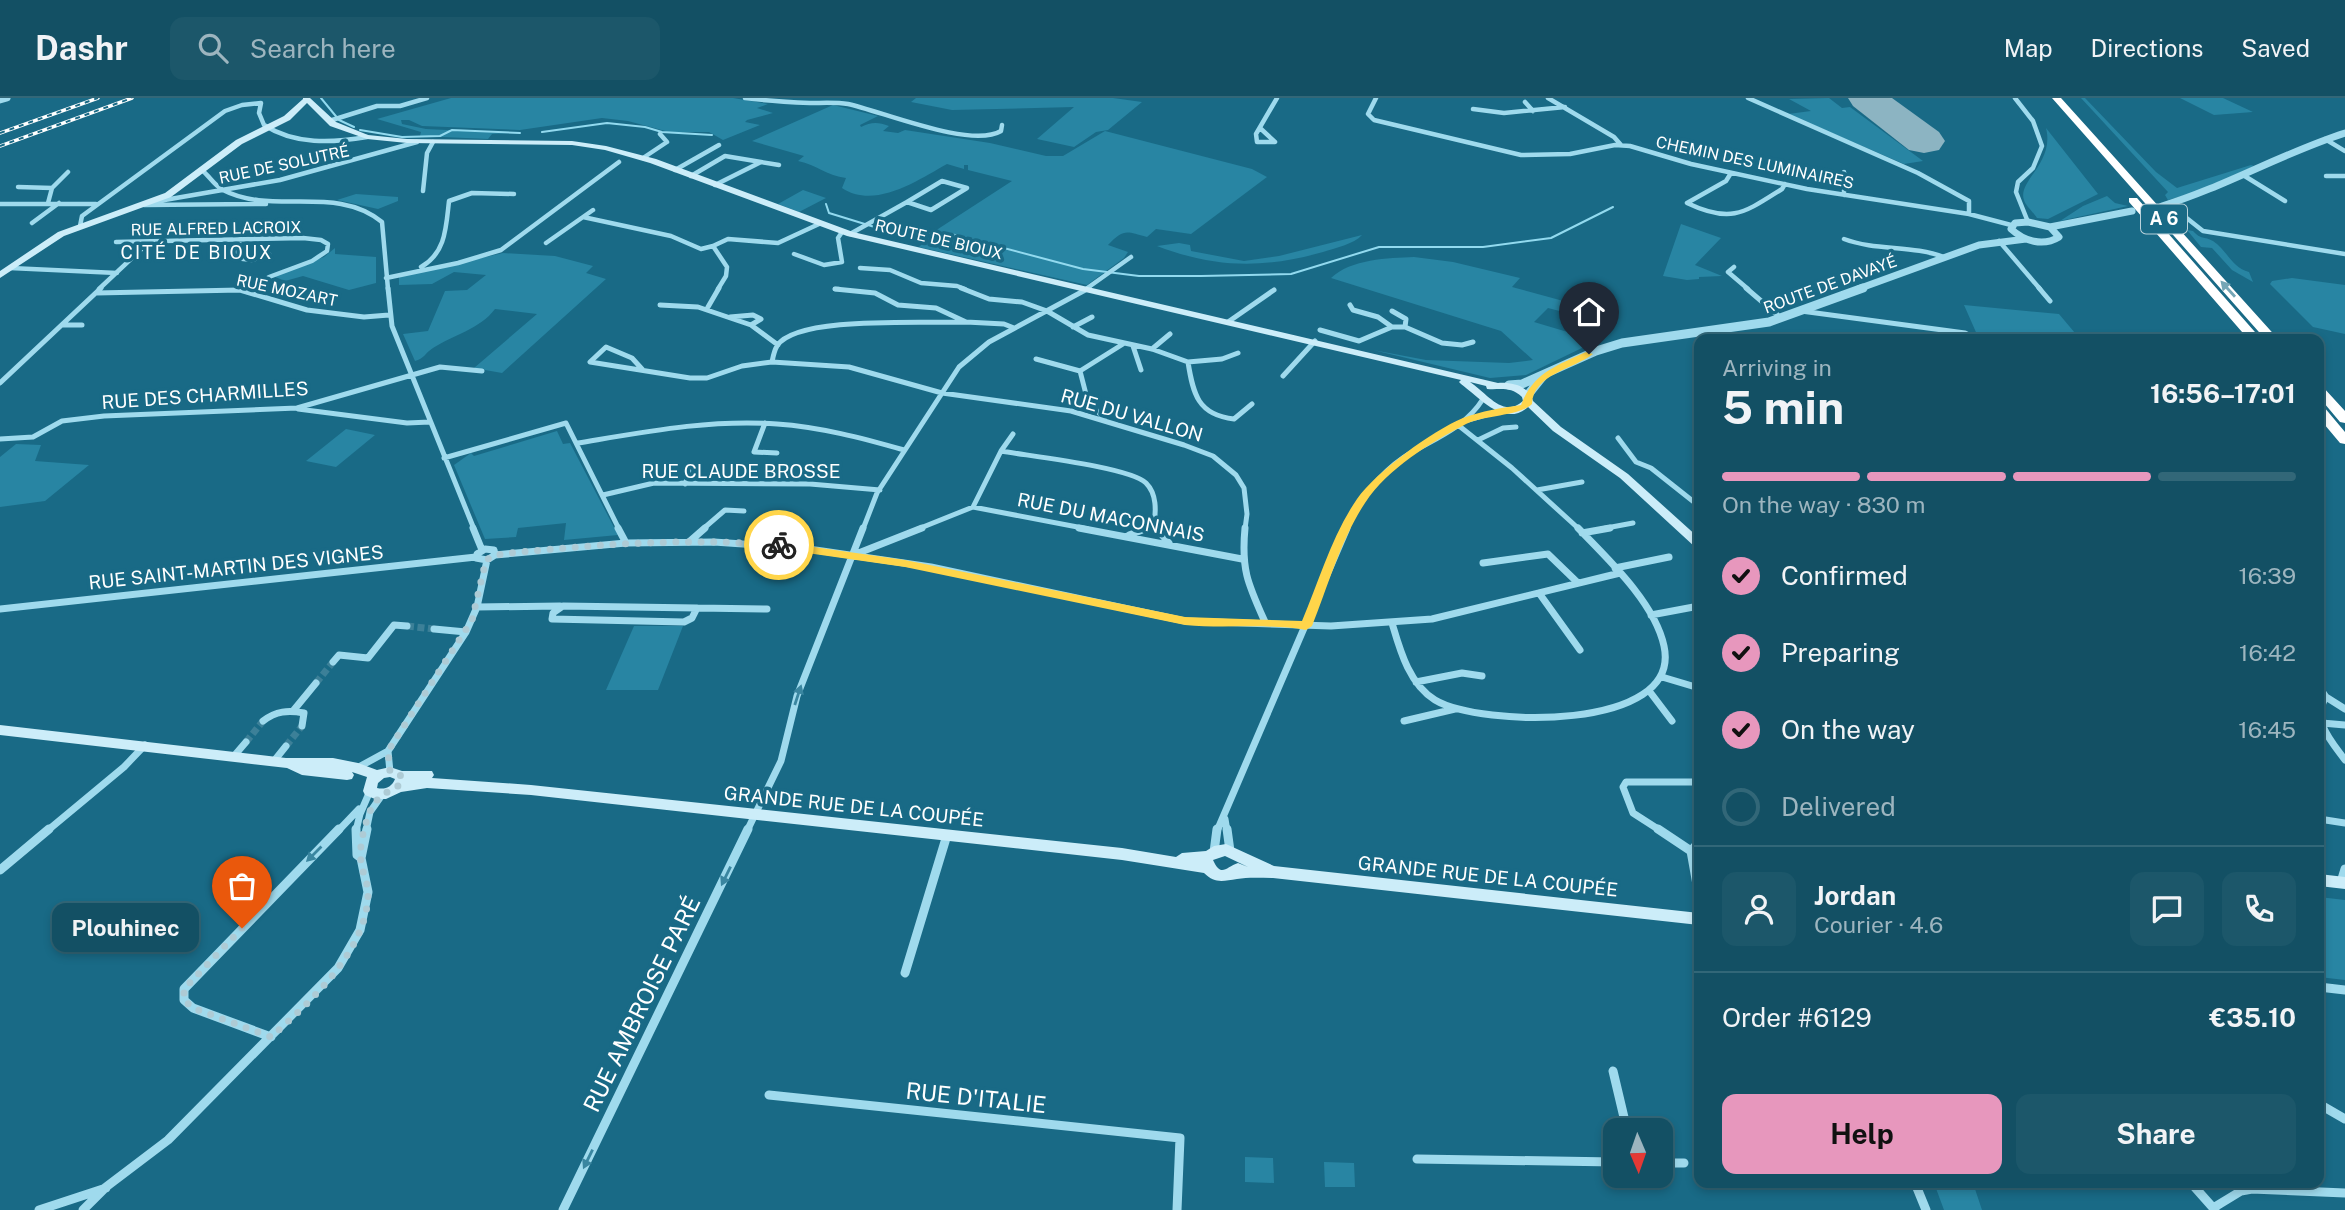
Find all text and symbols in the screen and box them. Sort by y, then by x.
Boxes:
search box [170,17,660,80]
text: Dashr [35,29,128,67]
icon: search [194,29,232,67]
text: Search here [250,33,396,64]
text: Map [2004,34,2053,62]
text: Directions [2091,34,2203,62]
text: Saved [2241,34,2310,62]
street label: CHEMIN DES LUMINAIRES [1654,132,1856,193]
street label: RUE DE SOLUTRÉ [217,140,351,188]
road number: A 6 [2141,204,2187,234]
street label: ROUTE DE BIOUX [873,216,1005,263]
street label: RUE ALFRED LACROIX [130,218,302,239]
district label: CITÉ DE BIOUX [121,241,273,263]
street label: ROUTE DE DAVAYÉ [1761,251,1899,317]
street label: RUE MOZART [235,271,340,311]
one-way arrow [2220,281,2236,298]
pin [1559,282,1619,354]
icon: home [1570,293,1608,331]
text: Arriving in [1722,354,1832,381]
street label: RUE DES CHARMILLES [101,377,309,413]
text: 16:56–17:01 [2150,378,2296,409]
text: 5 min [1722,380,1844,434]
street label: RUE DU VALLON [1058,384,1206,446]
street label: RUE CLAUDE BROSSE [641,460,841,482]
street label: RUE DU MACONNAIS [1016,488,1206,546]
text: On the way · 830 m [1722,491,1925,518]
courier [744,510,814,580]
icon: bike [760,526,798,564]
street label: RUE SAINT-MARTIN DES VIGNES [87,541,385,593]
icon: check [1722,557,1760,595]
text: Confirmed [1781,560,1908,591]
text: 16:39 [2238,562,2296,589]
icon: check [1722,634,1760,672]
text: Preparing [1781,637,1900,668]
text: 16:42 [2239,639,2296,666]
one-way arrow [793,684,804,705]
icon: check [1722,711,1760,749]
text: On the way [1781,714,1915,745]
text: 16:45 [2238,716,2296,743]
street label: GRANDE RUE DE LA COUPÉE [723,781,985,831]
text: Delivered [1781,791,1896,822]
one-way arrow [306,846,322,862]
street label: GRANDE RUE DE LA COUPÉE [1357,851,1619,901]
pin [212,856,272,928]
one-way arrow [720,866,731,886]
icon: bag [223,867,261,905]
button: person [1722,872,1796,946]
button: chat [2130,872,2204,946]
button: phone [2222,872,2296,946]
text: Jordan [1814,880,1896,911]
street label: RUE AMBROISE PARÉ [578,891,706,1116]
callout: Plouhinec [53,904,200,952]
text: Courier · 4.6 [1814,911,1943,938]
text: Plouhinec [71,914,180,941]
text: Order #6129 [1722,1002,1872,1033]
text: €35.10 [2209,1002,2296,1033]
street label: RUE D'ITALIE [904,1077,1048,1118]
button: Help [1722,1094,2002,1174]
button: Share [2016,1094,2296,1174]
north arrow [1603,1118,1673,1188]
map controls [1603,1118,1673,1188]
one-way arrow [582,1149,594,1169]

